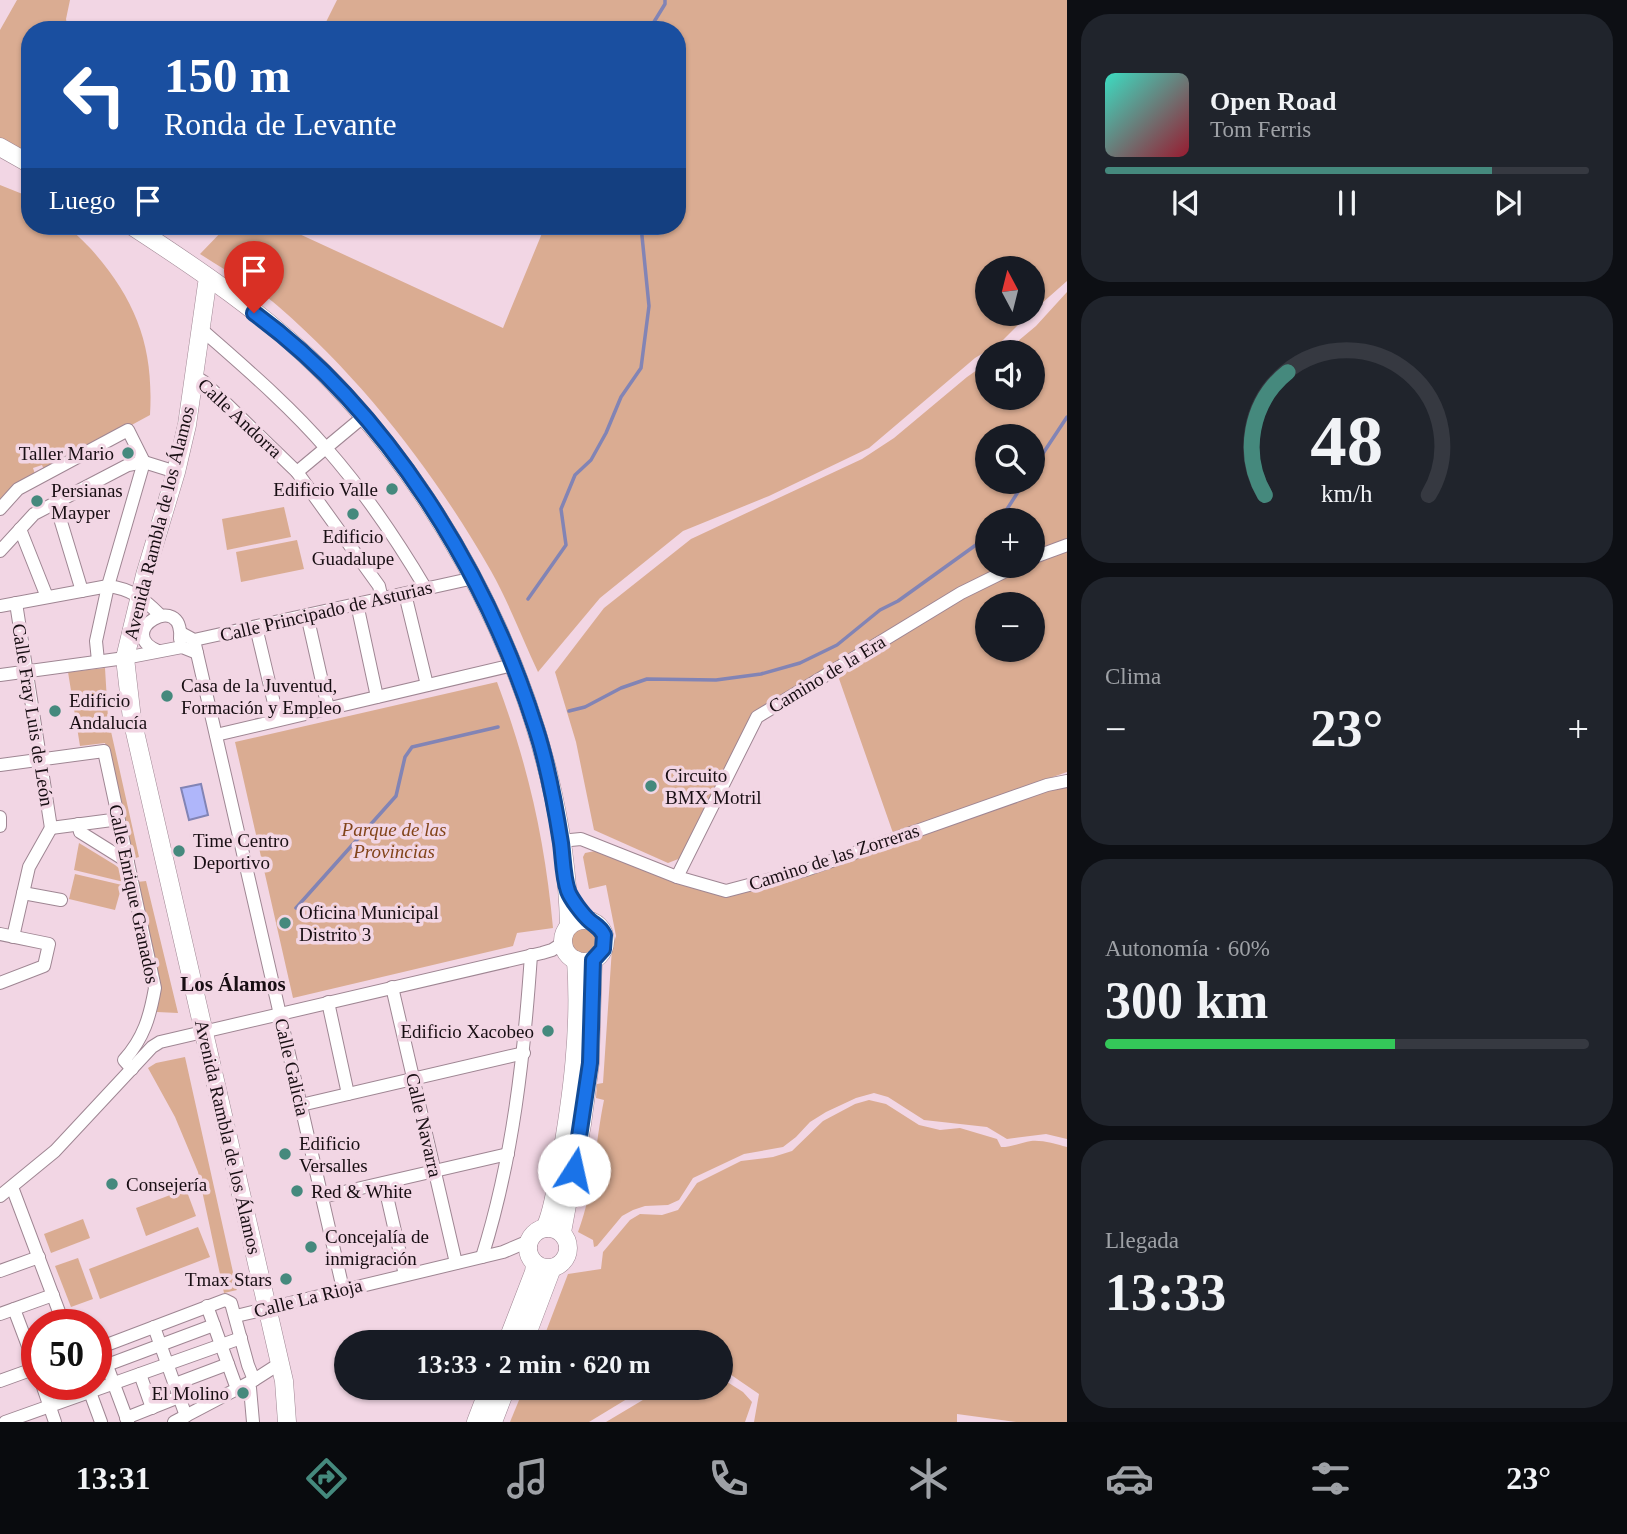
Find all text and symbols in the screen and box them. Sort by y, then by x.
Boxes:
text: 150 m [164,48,291,103]
icon: left [49,49,140,140]
text: Open Road [1210,87,1336,116]
text: Ronda de Levante [164,106,397,142]
text: Tom Ferris [1210,117,1311,142]
icon: arrive [129,182,167,220]
icon: previous [1167,184,1205,222]
icon: pause [1328,184,1366,222]
icon: next [1489,184,1527,222]
text: Luego [49,186,115,215]
pin [224,241,284,313]
icon: arrive [235,252,273,290]
north arrow [975,256,1045,326]
map controls [975,256,1045,662]
button: sound [975,340,1045,410]
street label: Calle Andorra [194,374,287,463]
text: 48 [1311,401,1383,482]
street label: Avenida Rambla de los Álamos [120,404,198,642]
button: search [975,424,1045,494]
place label: Taller Mario [19,443,114,464]
marker: Taller Mario [120,445,136,461]
place label: Edificio Valle [273,479,378,500]
place label: Persianas Mayper [51,480,123,523]
text: km/h [1321,480,1373,507]
marker: Edificio Valle [384,481,400,497]
marker: Persianas Mayper [29,493,45,509]
marker: Edificio Guadalupe [345,506,361,522]
button: + [975,508,1045,578]
place label: Edificio Guadalupe [312,526,394,569]
street label: Calle Principado de Asturias [218,576,434,646]
button: − [975,592,1045,662]
street label: Calle Fray Luis de León [8,622,58,808]
street label: Camino de la Era [765,631,890,717]
text: Clima [1105,664,1161,689]
place label: Casa de la Juventud, Formación y Empleo [181,675,341,718]
marker: Casa de la Juventud, Formación y Empleo [159,688,175,704]
place label: Edificio Andalucía [69,690,148,733]
text: 23° [1311,700,1383,757]
marker: Edificio Andalucía [47,703,63,719]
text: − [1105,708,1126,750]
text: + [1568,708,1589,750]
place label: Circuito BMX Motril [665,765,762,808]
marker: Circuito BMX Motril [643,778,659,794]
street label: Calle Enrique Granados [105,803,163,985]
park label: Parque de las Provincias [341,819,446,862]
street label: Camino de las Zorreras [746,820,922,894]
place label: Time Centro Deportivo [193,830,289,873]
marker: Time Centro Deportivo [171,843,187,859]
place label: Oficina Municipal Distrito 3 [299,902,439,945]
marker: Oficina Municipal Distrito 3 [277,915,293,931]
text: Autonomía · 60% [1105,936,1270,961]
district label: Los Álamos [180,972,286,996]
text: 300 km [1105,972,1268,1029]
street label: Calle Galicia [271,1016,314,1118]
street label: Avenida Rambla de los Álamos [191,1018,265,1256]
place label: Edificio Xacobeo [401,1021,534,1042]
marker: Edificio Xacobeo [540,1023,556,1039]
street label: Calle Navarra [402,1071,446,1180]
place label: Edificio Versalles [299,1133,368,1176]
position arrow [537,1133,611,1207]
marker: Edificio Versalles [277,1146,293,1162]
place label: Consejería [126,1174,208,1195]
marker: Consejería [104,1176,120,1192]
place label: Red & White [311,1181,412,1202]
marker: Red & White [289,1183,305,1199]
place label: Concejalía de inmigración [325,1226,429,1269]
text: Llegada [1105,1228,1179,1253]
marker: Concejalía de inmigración [303,1239,319,1255]
text: 13:33 [1105,1264,1226,1321]
place label: Tmax Stars [185,1269,272,1290]
marker: Tmax Stars [278,1271,294,1287]
street label: Calle La Rioja [252,1274,365,1322]
speed limit sign: 50 [21,1309,112,1400]
text: 13:33 · 2 min · 620 m [417,1350,651,1379]
place label: El Molino [151,1383,229,1404]
marker: El Molino [235,1385,251,1401]
icon: directions [302,1454,351,1503]
icon: music [503,1454,552,1503]
icon: phone [704,1454,753,1503]
icon: climate [904,1454,953,1503]
icon: car [1105,1454,1154,1503]
icon: filters [1306,1454,1355,1503]
text: 13:31 [76,1460,151,1496]
text: 23° [1506,1460,1551,1496]

